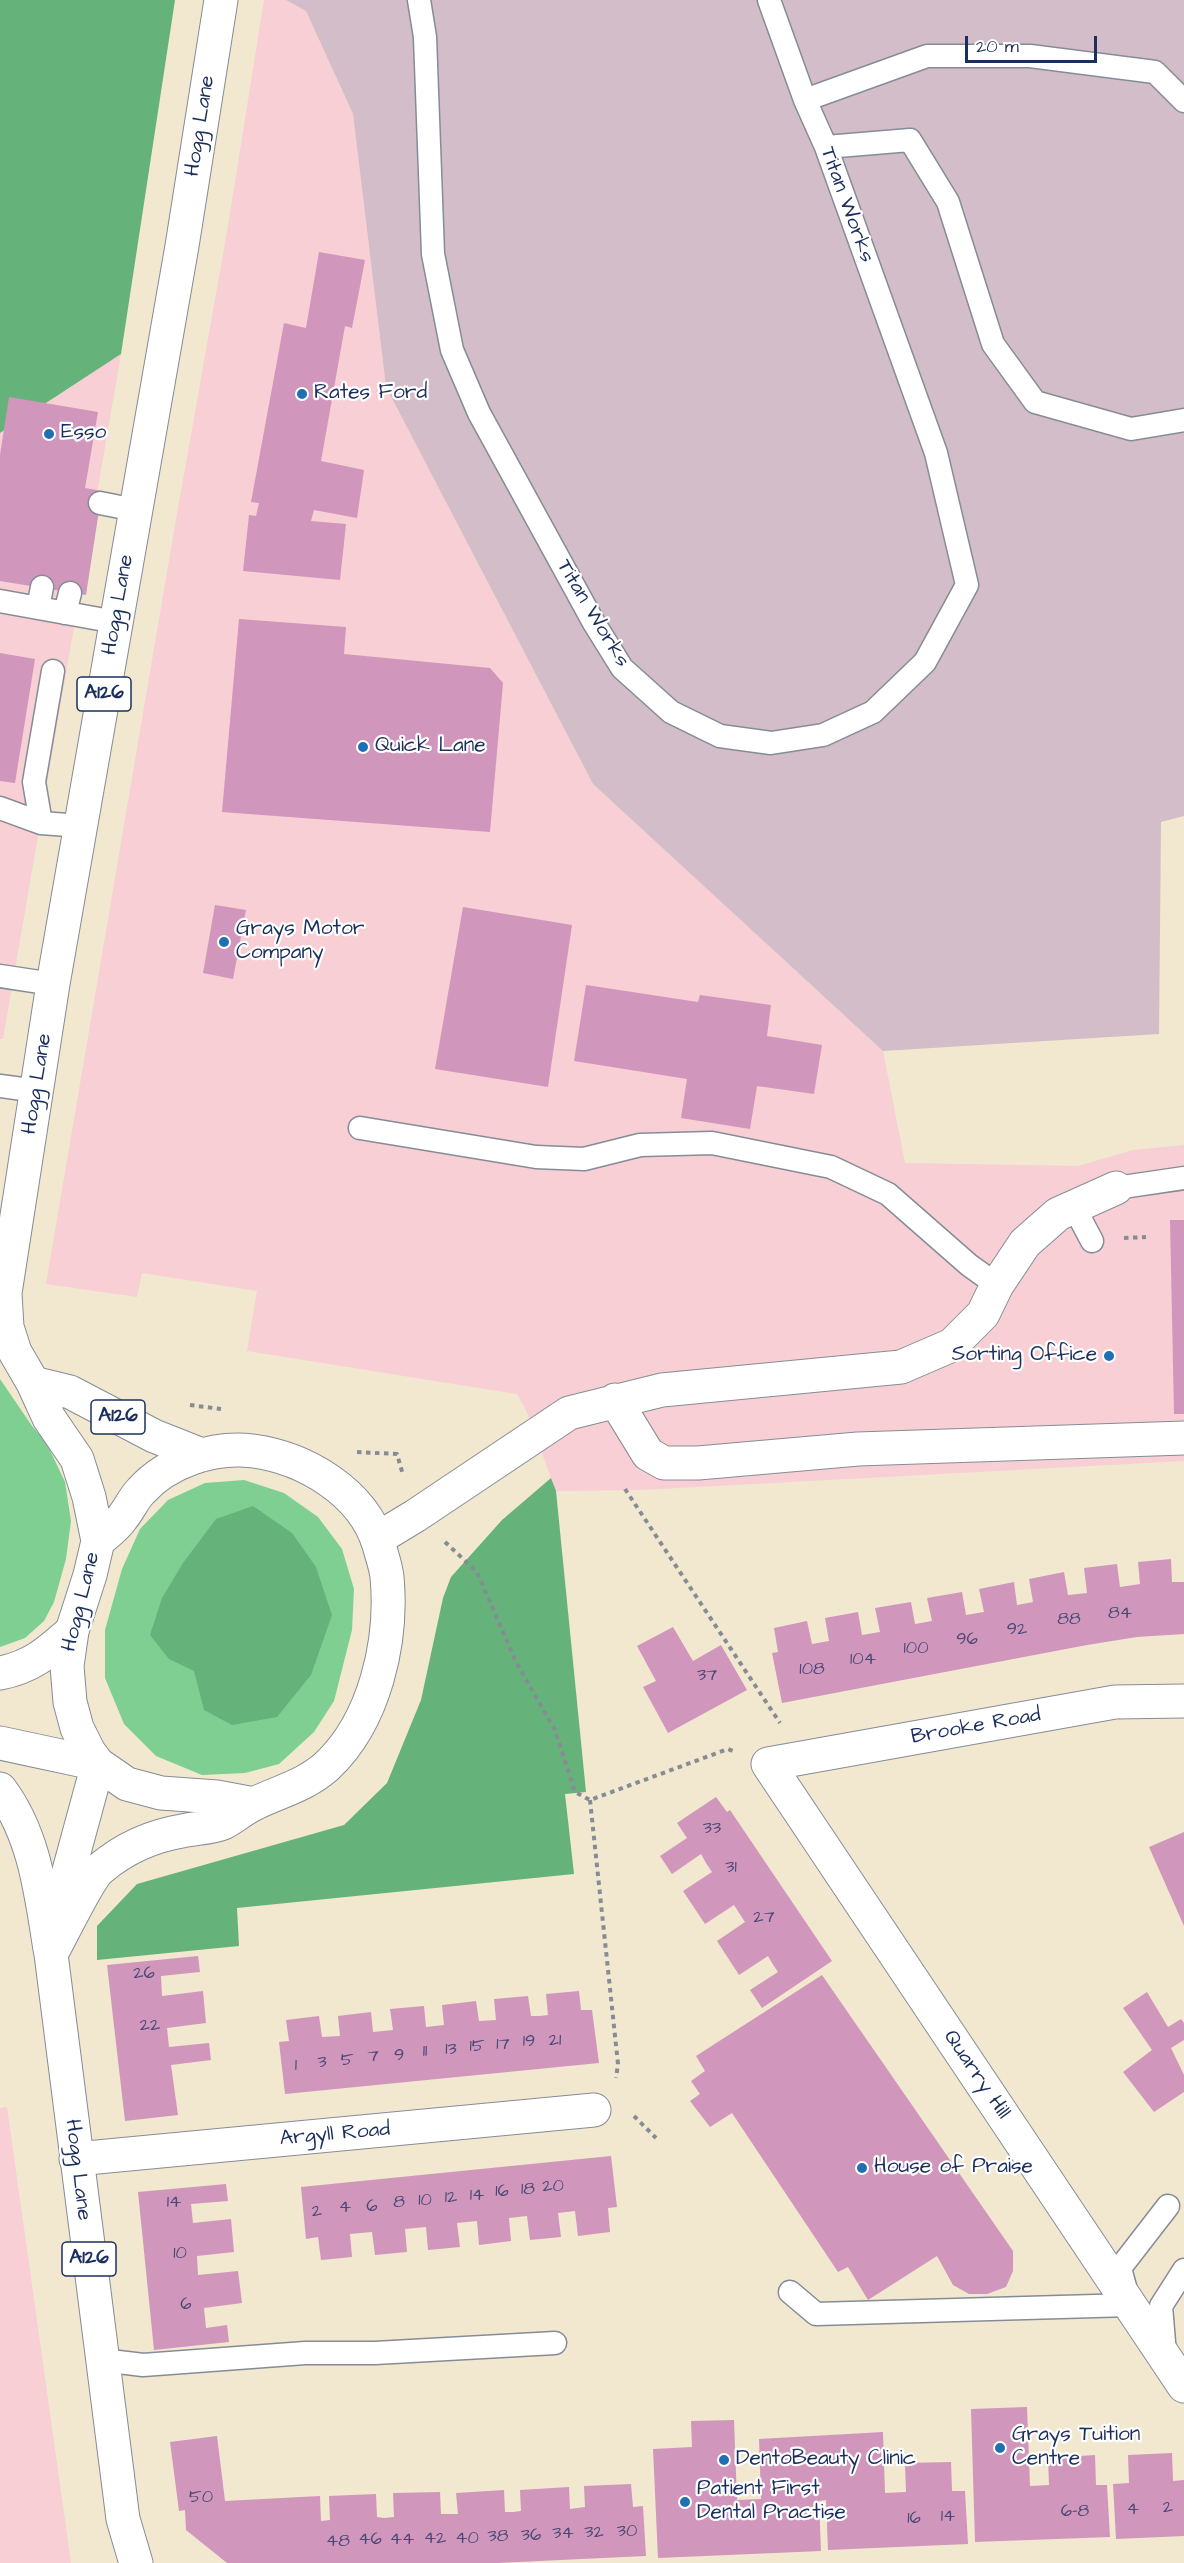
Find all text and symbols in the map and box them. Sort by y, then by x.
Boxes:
scale bar [968,24,1100,62]
text: 20 m [976,34,1019,59]
street label: Hogg Lane [181,74,221,178]
street label: Titan Works [813,144,879,266]
place label: Rates Ford [314,381,427,407]
marker: Rates Ford [295,387,309,401]
place label: Esso [61,421,106,447]
marker: Esso [42,427,56,441]
street label: Hogg Lane [98,553,140,657]
street label: Titan Works [550,556,634,672]
road number: A126 [77,677,131,711]
place label: Quick Lane [375,734,485,760]
marker: Quick Lane [356,740,370,754]
place label: Grays Motor Company [236,917,364,967]
marker: Grays Motor Company [217,935,231,949]
street label: Hogg Lane [18,1032,58,1136]
place label: Sorting Office [952,1343,1097,1369]
marker: Sorting Office [1102,1349,1116,1363]
road number: A126 [91,1400,145,1434]
street label: Hogg Lane [57,1550,107,1654]
house number: 84 [1108,1603,1132,1625]
house number: 88 [1057,1609,1081,1631]
house number: 92 [1007,1619,1027,1641]
house number: 96 [956,1629,978,1651]
house number: 100 [903,1638,929,1660]
house number: 104 [850,1649,876,1671]
house number: 108 [799,1659,825,1681]
house number: 37 [697,1665,717,1687]
street label: Brooke Road [909,1703,1043,1751]
house number: 33 [703,1818,721,1840]
house number: 31 [725,1857,737,1879]
house number: 27 [753,1907,775,1929]
house number: 26 [133,1963,155,1985]
house number: 22 [140,2015,160,2037]
street label: Quarry Hill [937,2026,1015,2124]
house number: 21 [549,2030,561,2052]
house number: 19 [523,2031,535,2053]
house number: 17 [496,2034,510,2056]
house number: 15 [469,2036,485,2058]
house number: 13 [445,2039,457,2061]
house number: 11 [423,2041,427,2063]
house number: 9 [394,2045,404,2067]
house number: 7 [367,2046,379,2068]
house number: 5 [341,2050,353,2072]
house number: 3 [317,2052,327,2074]
house number: 1 [295,2055,297,2077]
street label: Hogg Lane [58,2118,96,2222]
street label: Argyll Road [279,2118,391,2152]
place label: House of Praise [874,2155,1033,2181]
marker: House of Praise [855,2161,869,2175]
house number: 20 [542,2176,564,2198]
house number: 18 [521,2179,535,2201]
house number: 16 [495,2181,509,2203]
house number: 14 [470,2185,484,2207]
house number: 12 [445,2187,457,2209]
house number: 10 [418,2190,432,2212]
house number: 14 [167,2192,181,2214]
house number: 8 [393,2192,405,2214]
house number: 6 [366,2196,378,2218]
house number: 4 [339,2197,351,2219]
house number: 2 [312,2201,322,2223]
road number: A126 [62,2242,116,2276]
house number: 10 [173,2243,187,2265]
house number: 6 [180,2294,192,2316]
place label: Grays Tuition Centre [1012,2423,1140,2473]
marker: Grays Tuition Centre [993,2441,1007,2455]
place label: DentoBeauty Clinic [736,2447,916,2473]
marker: DentoBeauty Clinic [717,2453,731,2467]
place label: Patient First Dental Practise [697,2477,846,2527]
house number: 50 [189,2487,213,2509]
marker: Patient First Dental Practise [678,2495,692,2509]
house number: 2 [1163,2497,1173,2519]
house number: 4 [1127,2499,1139,2521]
house number: 6-8 [1061,2501,1089,2523]
house number: 14 [941,2506,955,2528]
house number: 16 [907,2508,921,2530]
house number: 30 [617,2521,637,2543]
house number: 32 [584,2522,604,2544]
house number: 34 [552,2523,574,2545]
house number: 36 [521,2525,541,2547]
house number: 38 [488,2526,508,2548]
house number: 42 [424,2528,446,2550]
house number: 40 [455,2528,479,2550]
house number: 46 [358,2529,382,2551]
house number: 44 [390,2529,414,2551]
house number: 48 [326,2531,350,2553]

